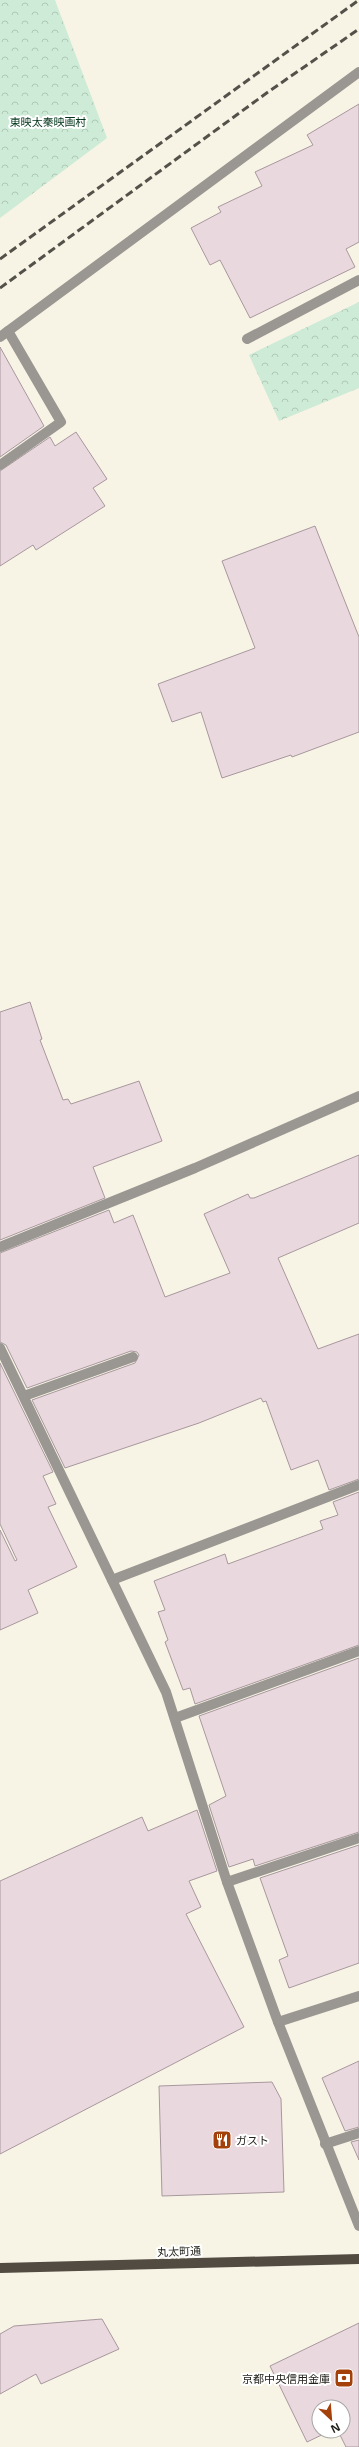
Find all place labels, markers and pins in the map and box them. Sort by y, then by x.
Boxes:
restaurant icon: ガスト [211,2129,233,2151]
place label: ガスト [236,2133,269,2148]
bank icon: 京都中央信用金庫 [333,2367,355,2389]
place label: 京都中央信用金庫 [242,2371,330,2386]

